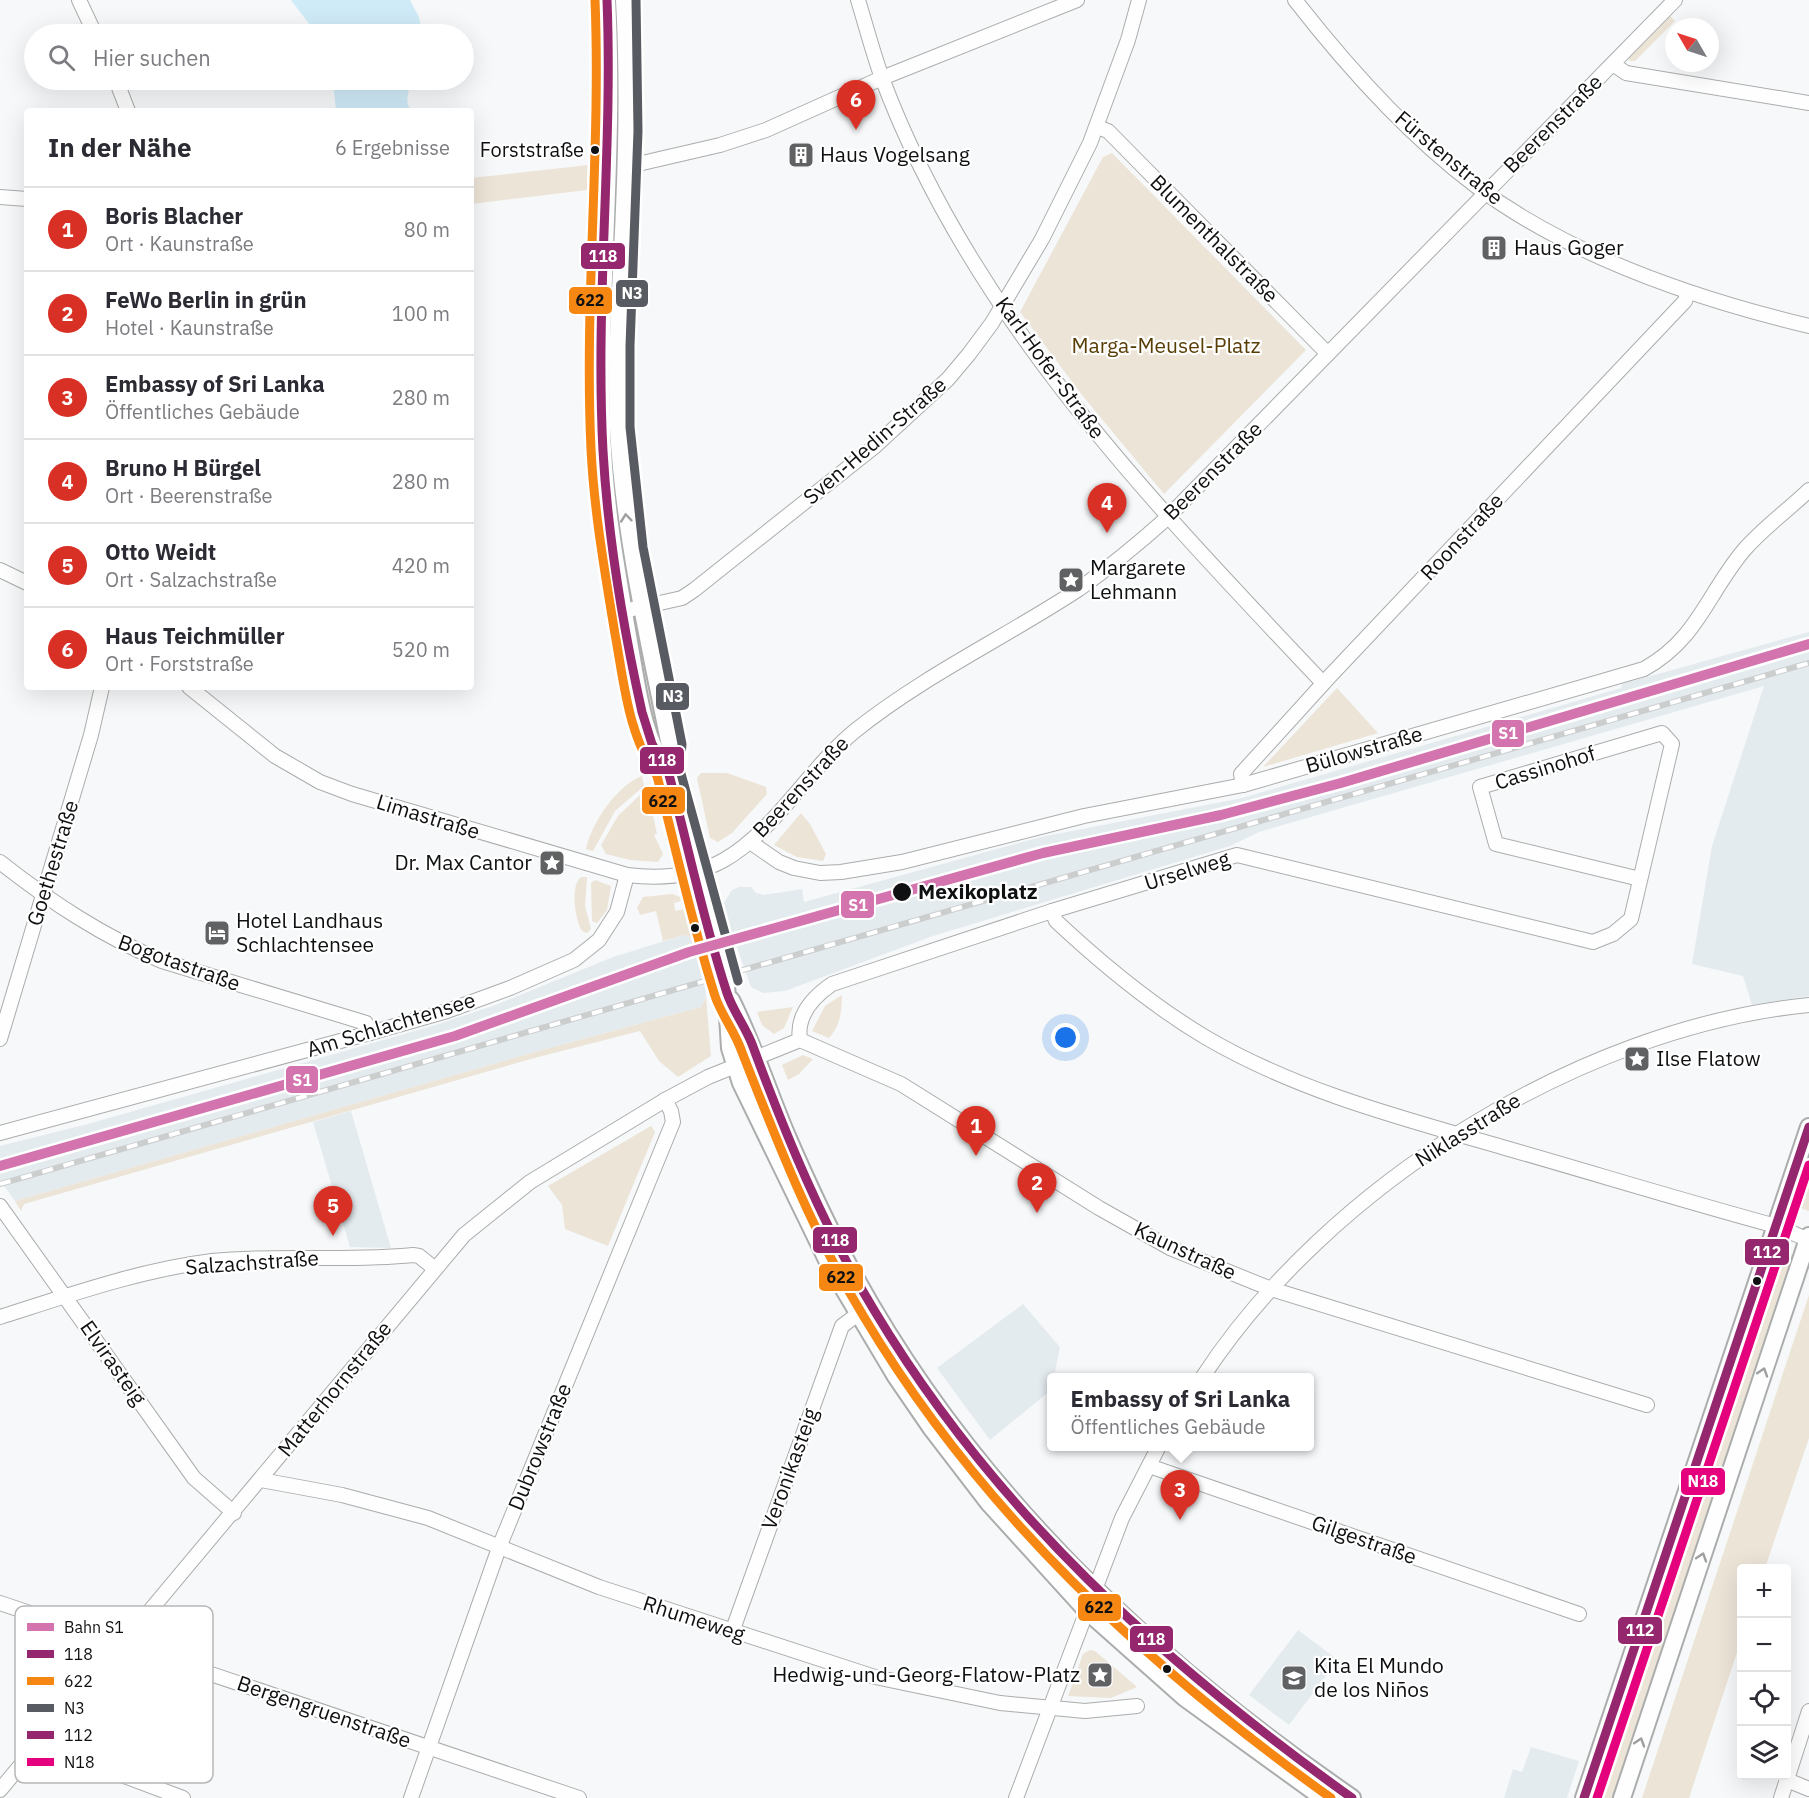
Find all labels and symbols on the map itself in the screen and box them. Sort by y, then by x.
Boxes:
north arrow [1665,18,1719,72]
street label: Beerenstraße [1497,68,1608,179]
pin: 6 [836,80,876,130]
street label: Fürstenstraße [1390,104,1510,211]
place label: Forststraße [480,136,584,163]
building icon: Haus Vogelsang [786,140,816,170]
place label: Haus Vogelsang [820,140,970,168]
marker: Forststraße [589,144,601,156]
street label: Blumenthalstraße [1144,168,1285,309]
building icon: Haus Goger [1479,233,1509,263]
place label: Haus Goger [1514,233,1624,261]
line badge: 118 [580,242,626,270]
text: 118 [589,246,617,266]
line badge: N3 [615,279,649,308]
text: N3 [621,283,643,303]
line badge: 622 [568,286,613,315]
text: 622 [576,290,604,310]
street label: Karl-Hofer-Straße [990,291,1112,444]
park label: Marga-Meusel-Platz [1072,331,1261,359]
street label: Sven-Hedin-Straße [797,370,952,510]
street label: Beerenstraße [1157,415,1268,526]
pin: 4 [1088,484,1126,533]
street label: Roonstraße [1414,487,1509,586]
one-way arrow [621,514,633,523]
place label: Margarete Lehmann [1090,553,1186,605]
place icon: Margarete Lehmann [1056,565,1086,595]
line badge: N3 [655,682,690,711]
text: N3 [662,686,684,706]
street label: Bülowstraße [1302,719,1425,779]
line badge: S1 [1491,719,1525,748]
text: S1 [1498,723,1518,743]
street label: Beerenstraße [746,730,855,843]
street label: Cassinohof [1491,738,1599,796]
line badge: 118 [639,746,685,775]
text: 118 [648,750,676,770]
line badge: 622 [641,786,686,815]
street label: Limastraße [373,787,483,845]
text: 622 [649,791,677,811]
street label: Goethestraße [20,796,84,929]
street label: Urselweg [1141,844,1233,896]
place label: Dr. Max Cantor [394,848,532,876]
place icon: Dr. Max Cantor [537,848,567,878]
place label: Mexikoplatz [918,877,1038,905]
marker: Mexikoplatz [891,881,913,903]
line badge: S1 [840,890,875,919]
text: S1 [848,895,868,915]
place label: Hotel Landhaus Schlachtensee [236,906,383,958]
hotel icon: Hotel Landhaus Schlachtensee [202,918,232,948]
unlabelled marker [689,922,701,934]
street label: Bogotastraße [114,927,244,997]
street label: Am Schlachtensee [303,985,478,1063]
your location [1051,1023,1080,1052]
place icon: Ilse Flatow [1622,1044,1652,1074]
place label: Ilse Flatow [1656,1044,1761,1072]
line badge: S1 [285,1065,319,1094]
text: S1 [292,1070,312,1090]
street label: Niklasstraße [1409,1086,1526,1173]
pin: 1 [956,1106,996,1156]
pin: 2 [1018,1164,1056,1213]
pin: 5 [314,1186,352,1236]
street label: Kaunstraße [1130,1214,1241,1286]
line badge: 118 [812,1226,858,1254]
text: 118 [821,1230,849,1250]
line badge: 112 [1744,1238,1790,1266]
text: 112 [1753,1242,1781,1262]
street label: Salzachstraße [184,1243,320,1281]
line badge: 622 [818,1263,864,1292]
text: 622 [827,1267,855,1287]
unlabelled marker [1751,1275,1763,1287]
street label: Elvirasteig [74,1315,153,1410]
street label: Matterhornstraße [271,1315,398,1462]
one-way arrow [1756,1367,1769,1378]
street label: Dubrowstraße [501,1379,577,1514]
street label: Veronikasteig [754,1404,824,1533]
line badge: N18 [1680,1467,1726,1496]
pin: 3 [1160,1470,1200,1520]
text: N18 [1688,1471,1718,1491]
street label: Gilgestraße [1308,1508,1421,1570]
one-way arrow [1695,1553,1707,1563]
street label: Rhumeweg [640,1588,749,1648]
line badge: 622 [1077,1593,1122,1622]
text: 622 [1085,1597,1113,1617]
legend [15,1606,213,1783]
line badge: 112 [1617,1616,1663,1645]
text: Bahn S1 [64,1617,124,1637]
text: 112 [1626,1620,1654,1640]
line badge: 118 [1129,1625,1174,1653]
text: 118 [1137,1629,1165,1649]
text: 118 [64,1644,93,1664]
place label: Kita El Mundo de los Niños [1314,1651,1444,1703]
place label: Hedwig-und-Georg-Flatow-Platz [772,1660,1080,1688]
place icon: Hedwig-und-Georg-Flatow-Platz [1085,1660,1115,1690]
unlabelled marker [1161,1663,1173,1675]
school or university icon: Kita El Mundo de los Niños [1279,1663,1309,1693]
street label: Bergengruenstraße [234,1668,415,1754]
text: 622 [64,1671,93,1691]
text: N3 [64,1698,85,1718]
text: 112 [64,1725,93,1745]
one-way arrow [1633,1738,1646,1748]
text: N18 [64,1752,95,1772]

